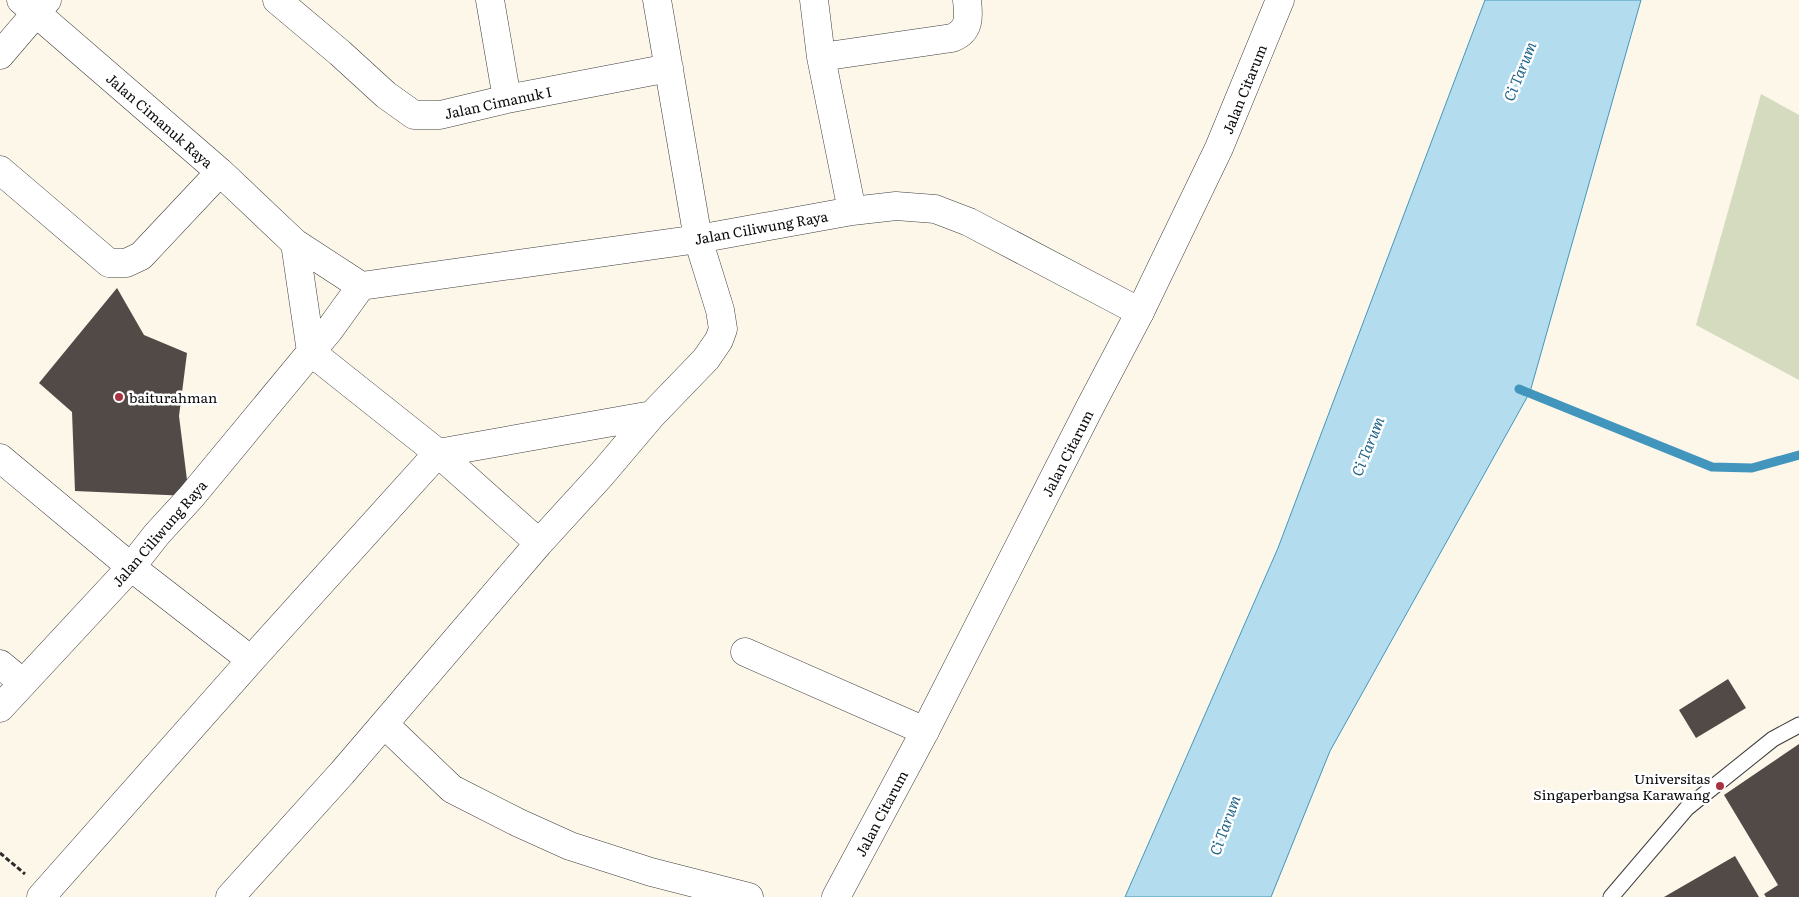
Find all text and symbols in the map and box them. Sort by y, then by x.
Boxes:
water label: Ci Tarum [1497,38,1541,104]
street label: Jalan Citarum [1217,41,1271,137]
street label: Jalan Cimanuk Raya [102,68,218,172]
street label: Jalan Cimanuk I [442,81,554,123]
street label: Jalan Ciliwung Raya [693,205,830,249]
place label: baiturahman [129,387,217,407]
marker: baiturahman [113,391,125,403]
street label: Jalan Citarum [1037,406,1098,500]
water label: Ci Tarum [1345,413,1389,479]
street label: Jalan Ciliwung Raya [107,475,211,591]
street label: Jalan Citarum [850,766,912,860]
place label: Universitas Singaperbangsa Karawang [1533,768,1710,804]
marker: Universitas Singaperbangsa Karawang [1714,780,1726,792]
water label: Ci Tarum [1203,792,1245,858]

